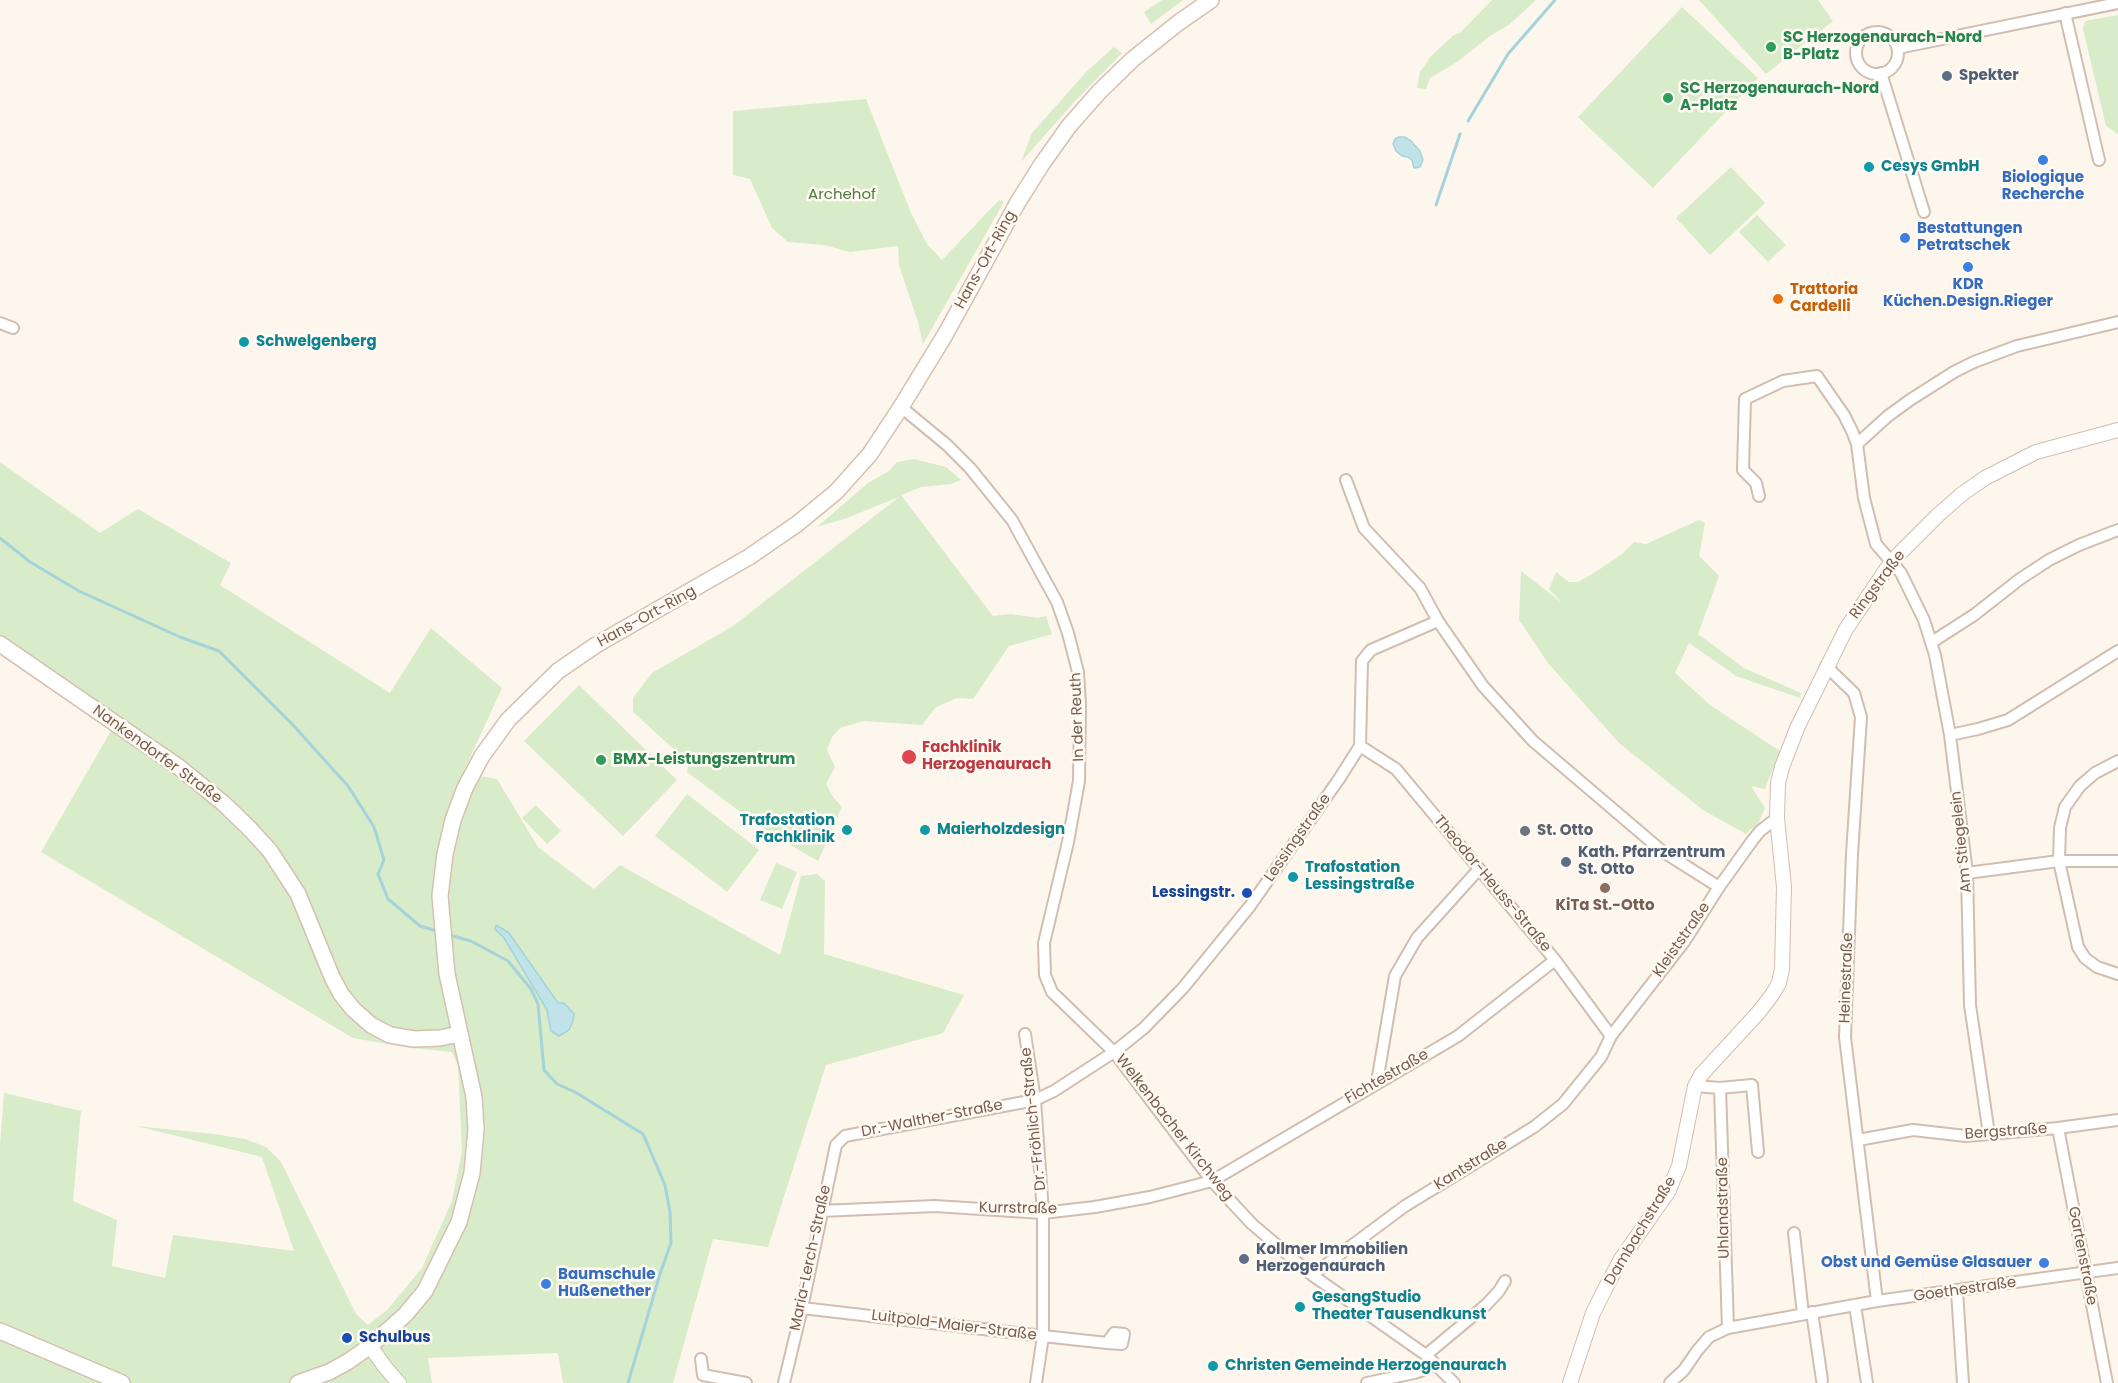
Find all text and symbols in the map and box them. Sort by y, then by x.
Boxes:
place label: SC Herzogenaurach-Nord B-Platz [1783,29,1982,64]
marker: SC Herzogenaurach-Nord B-Platz [1764,40,1778,54]
place label: Spekter [1959,67,2019,85]
marker: Spekter [1940,69,1954,83]
place label: SC Herzogenaurach-Nord A-Platz [1680,80,1879,115]
marker: SC Herzogenaurach-Nord A-Platz [1661,91,1675,105]
marker: Biologique Recherche [2036,153,2050,167]
place label: Cesys GmbH [1881,158,1980,176]
marker: Cesys GmbH [1862,160,1876,174]
place label: Biologique Recherche [2002,169,2084,204]
park label: Archehof [808,186,876,204]
street label: Hans-Ort-Ring [951,208,1021,312]
place label: Bestattungen Petratschek [1917,220,2023,255]
marker: Bestattungen Petratschek [1898,231,1912,245]
marker: KDR Küchen.Design.Rieger [1961,260,1975,274]
place label: KDR Küchen.Design.Rieger [1883,276,2053,311]
place label: Trattoria Cardelli [1790,281,1858,316]
marker: Trattoria Cardelli [1771,292,1785,306]
place label: Schwelgenberg [256,333,377,351]
marker: Schwelgenberg [237,335,251,349]
street label: Ringstraße [1846,547,1910,623]
street label: Hans-Ort-Ring [595,582,699,652]
street label: In der Reuth [1067,672,1089,762]
street label: Nankendorfer Straße [89,702,225,808]
place label: Fachklinik Herzogenaurach [922,739,1051,774]
marker: Fachklinik Herzogenaurach [900,748,918,766]
place label: BMX-Leistungszentrum [613,751,795,769]
marker: BMX-Leistungszentrum [594,753,608,767]
street label: Lessingstraße [1261,790,1335,886]
street label: Am Stiegelein [1948,790,1976,894]
place label: Trafostation Fachklinik [740,812,835,847]
street label: Theodor-Heuss-Straße [1430,812,1554,956]
place label: Maierholzdesign [937,821,1065,839]
place label: St. Otto [1537,822,1593,840]
marker: Trafostation Fachklinik [840,823,854,837]
marker: Maierholzdesign [918,823,932,837]
marker: St. Otto [1518,824,1532,838]
place label: Kath. Pfarrzentrum St. Otto [1578,844,1725,879]
marker: Kath. Pfarrzentrum St. Otto [1559,855,1573,869]
place label: Trafostation Lessingstraße [1305,859,1415,894]
marker: Trafostation Lessingstraße [1286,870,1300,884]
marker: KiTa St.-Otto [1598,881,1612,895]
place label: Lessingstr. [1152,884,1235,902]
marker: Lessingstr. [1240,886,1254,900]
place label: KiTa St.-Otto [1556,897,1654,915]
street label: Kleiststraße [1650,899,1714,981]
street label: Heinestraße [1836,932,1858,1024]
street label: Fichtestraße [1342,1046,1432,1108]
street label: Dr.-Fröhlich-Straße [1018,1047,1050,1191]
street label: Welkenbacher Kirchweg [1111,1051,1237,1205]
street label: Dr.-Walther-Straße [860,1096,1004,1142]
street label: Bergstraße [1964,1120,2048,1144]
street label: Kantstraße [1431,1135,1511,1195]
street label: Uhlandstraße [1714,1157,1734,1259]
street label: Dambachstraße [1601,1173,1681,1289]
street label: Maria-Lerch-Straße [787,1183,835,1333]
street label: Kurrstraße [979,1199,1057,1219]
street label: Gartenstraße [2064,1205,2100,1307]
place label: Kollmer Immobilien Herzogenaurach [1256,1241,1408,1276]
marker: Kollmer Immobilien Herzogenaurach [1237,1252,1251,1266]
place label: Obst und Gemüse Glasauer [1821,1254,2032,1272]
marker: Obst und Gemüse Glasauer [2037,1256,2051,1270]
place label: Baumschule Hußenether [558,1266,655,1301]
street label: Goethestraße [1913,1274,2017,1306]
marker: Baumschule Hußenether [539,1277,553,1291]
place label: GesangStudio Theater Tausendkunst [1312,1289,1486,1324]
marker: GesangStudio Theater Tausendkunst [1293,1300,1307,1314]
street label: Luitpold-Maier-Straße [870,1307,1038,1345]
place label: Schulbus [359,1329,431,1347]
marker: Schulbus [340,1331,354,1345]
place label: Christen Gemeinde Herzogenaurach [1225,1357,1507,1375]
marker: Christen Gemeinde Herzogenaurach [1206,1359,1220,1373]

